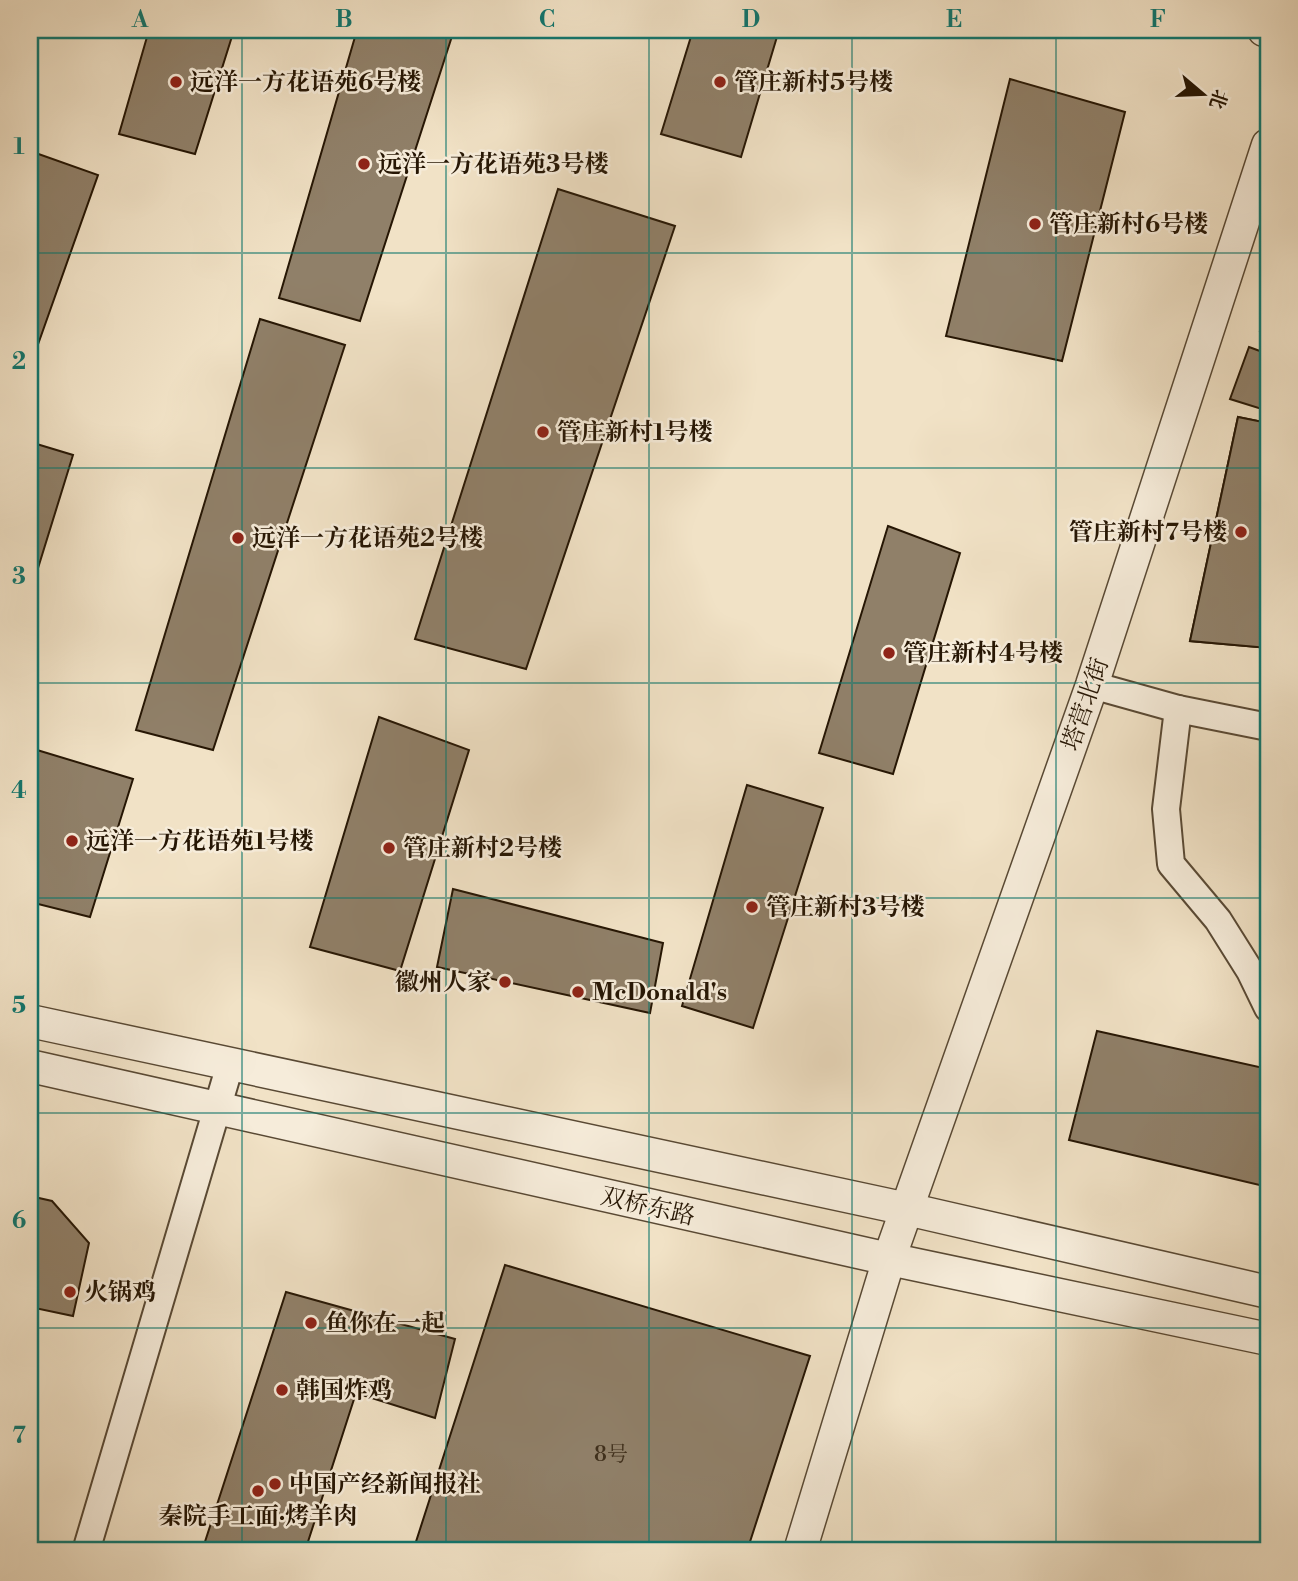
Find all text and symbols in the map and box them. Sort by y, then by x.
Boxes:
text: A [131,6,149,34]
text: B [335,6,353,34]
text: C [539,6,555,34]
text: D [742,6,760,34]
text: E [946,6,962,34]
text: F [1150,6,1166,34]
north arrow [1168,60,1238,130]
place label: 远洋一方花语苑6号楼 [190,68,421,98]
place label: 管庄新村5号楼 [734,68,893,98]
marker: 远洋一方花语苑6号楼 [168,74,184,90]
marker: 管庄新村5号楼 [712,74,728,90]
text: 北 [1204,86,1233,112]
text: 1 [13,133,25,161]
place label: 远洋一方花语苑3号楼 [378,150,608,180]
marker: 远洋一方花语苑3号楼 [356,156,372,172]
place label: 管庄新村6号楼 [1049,210,1208,240]
marker: 管庄新村6号楼 [1027,216,1043,232]
text: 2 [12,348,26,376]
place label: 管庄新村1号楼 [557,418,713,448]
marker: 管庄新村1号楼 [535,424,551,440]
place label: 管庄新村7号楼 [1069,518,1227,548]
place label: 远洋一方花语苑2号楼 [252,524,483,554]
marker: 管庄新村7号楼 [1233,524,1249,540]
marker: 远洋一方花语苑2号楼 [230,530,246,546]
text: 3 [12,563,26,591]
place label: 管庄新村4号楼 [903,639,1063,669]
marker: 管庄新村4号楼 [881,645,897,661]
street label: 塔营北街 [1056,654,1116,755]
text: 4 [11,777,27,805]
place label: 远洋一方花语苑1号楼 [86,827,314,857]
marker: 远洋一方花语苑1号楼 [64,833,80,849]
place label: 管庄新村2号楼 [403,834,562,864]
marker: 管庄新村2号楼 [381,840,397,856]
place label: 管庄新村3号楼 [766,893,924,923]
marker: 管庄新村3号楼 [744,899,760,915]
place label: 徽州人家 [395,968,491,998]
marker: 徽州人家 [497,974,513,990]
place label: McDonald's [592,978,727,1008]
marker: McDonald's [570,984,586,1000]
text: 5 [12,992,26,1020]
street label: 双桥东路 [598,1182,698,1232]
text: 6 [12,1207,26,1235]
place label: 火锅鸡 [84,1278,156,1308]
marker: 火锅鸡 [62,1284,78,1300]
place label: 鱼你在一起 [325,1309,445,1339]
marker: 鱼你在一起 [303,1315,319,1331]
place label: 韩国炸鸡 [296,1376,392,1406]
marker: 韩国炸鸡 [274,1382,290,1398]
text: 7 [12,1422,26,1450]
house number: 8号 [594,1442,628,1468]
place label: 中国产经新闻报社 [289,1470,481,1500]
marker: 中国产经新闻报社 [267,1476,283,1492]
marker: 秦院手工面·烤羊肉 [250,1483,266,1499]
place label: 秦院手工面·烤羊肉 [159,1502,357,1532]

